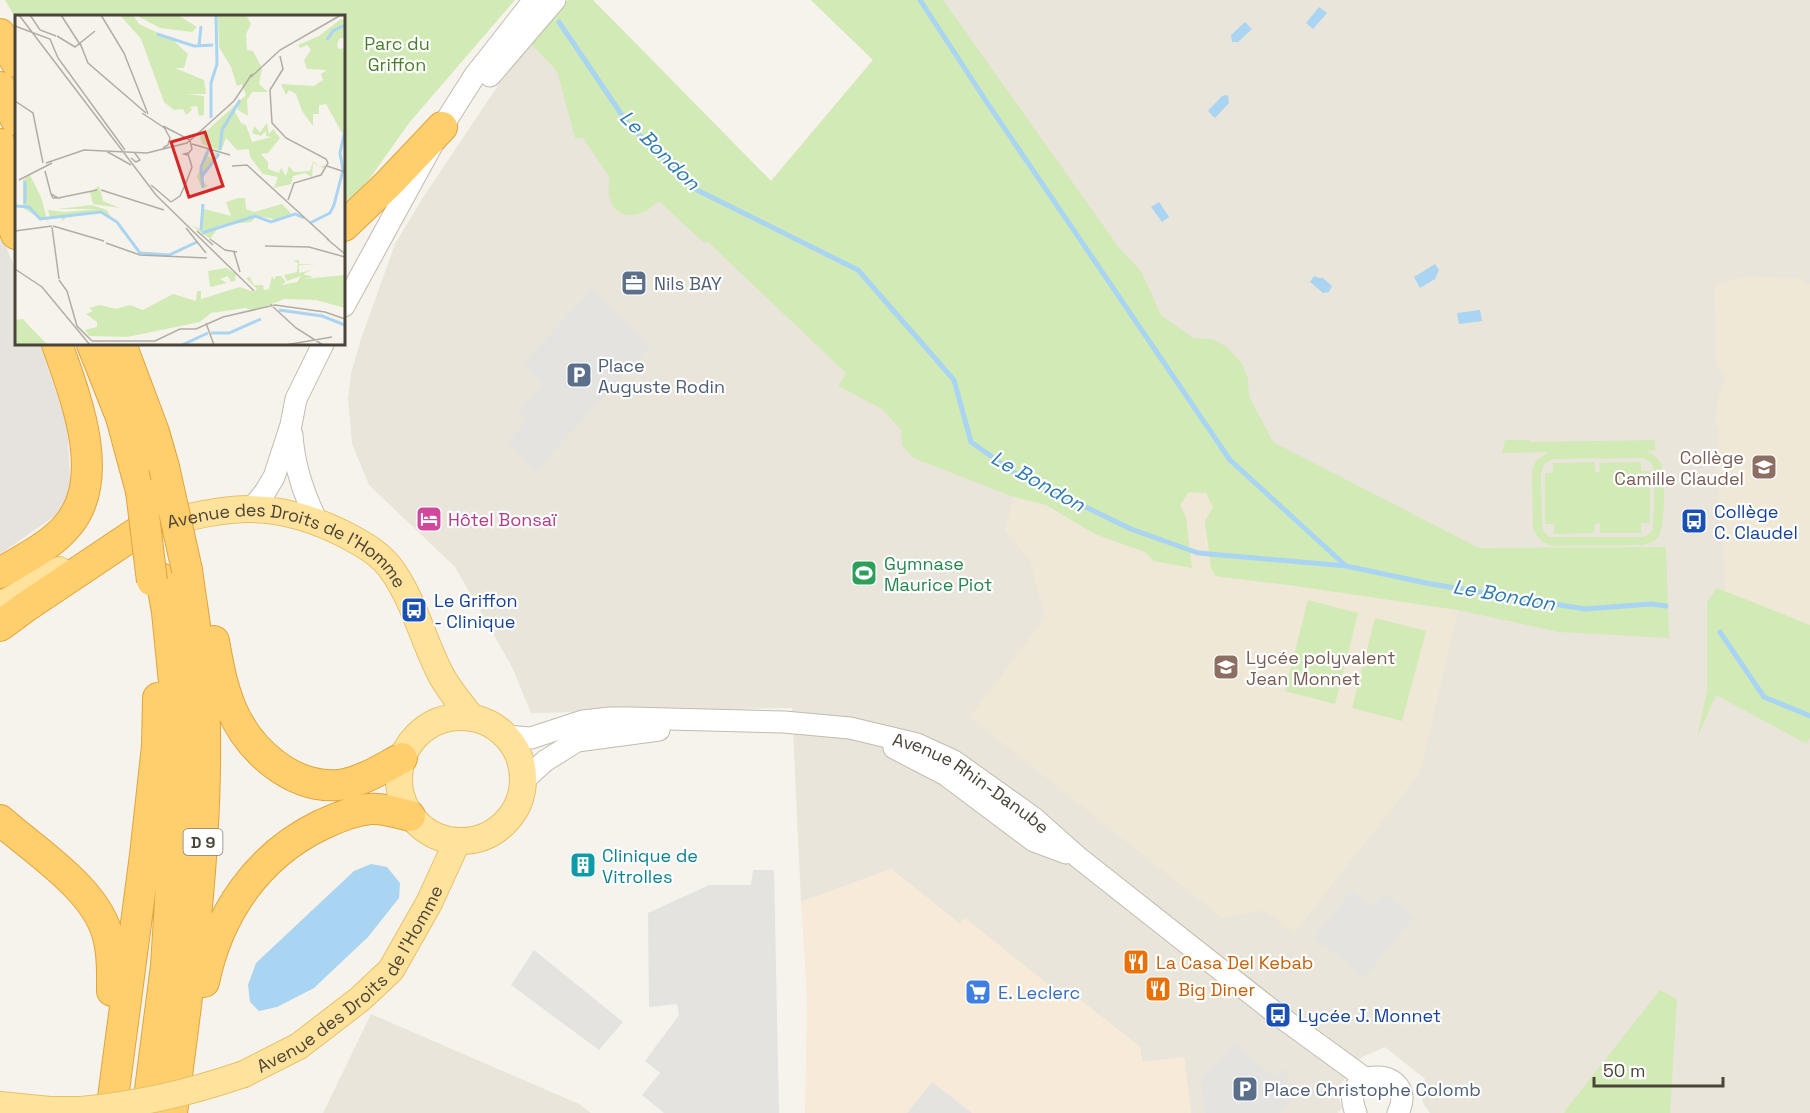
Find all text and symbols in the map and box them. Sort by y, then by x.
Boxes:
inset map [15,15,345,345]
park label: Parc du Griffon [364,32,430,76]
water label: Le Bondon [614,104,706,196]
office icon: Nils BAY [619,268,649,298]
place label: Nils BAY [654,272,722,295]
place label: Place Auguste Rodin [598,354,725,398]
parking icon: Place Auguste Rodin [564,360,594,390]
water label: Le Bondon [987,445,1090,518]
place label: Collège Camille Claudel [1614,446,1744,490]
school or university icon: Collège Camille Claudel [1749,452,1779,482]
street label: Avenue des Droits de l'Homme [165,498,412,592]
place label: Collège C. Claudel [1714,500,1798,544]
hotel icon: Hôtel Bonsaï [414,504,444,534]
bus stop icon: Collège C. Claudel [1679,506,1709,536]
place label: Hôtel Bonsaï [448,508,557,531]
place label: Gymnase Maurice Piot [884,552,992,596]
sports icon: Gymnase Maurice Piot [849,558,879,588]
water label: Le Bondon [1451,573,1558,617]
place label: Le Griffon - Clinique [434,589,518,633]
bus stop icon: Le Griffon - Clinique [399,595,429,625]
place label: Lycée polyvalent Jean Monnet [1246,646,1396,690]
school or university icon: Lycée polyvalent Jean Monnet [1211,652,1241,682]
street label: Avenue Rhin-Danube [890,727,1055,838]
road number: D 9 [184,829,222,855]
place label: Clinique de Vitrolles [602,844,698,888]
building icon: Clinique de Vitrolles [568,850,598,880]
street label: Avenue des Droits de l'Homme [252,881,447,1077]
restaurant icon: La Casa Del Kebab [1121,947,1151,977]
place label: La Casa Del Kebab [1156,951,1313,974]
restaurant icon: Big Diner [1143,974,1173,1004]
supermarket icon: E. Leclerc [963,977,993,1007]
place label: Big Diner [1178,978,1256,1001]
place label: E. Leclerc [998,981,1080,1004]
bus stop icon: Lycée J. Monnet [1263,1000,1293,1030]
place label: Lycée J. Monnet [1298,1004,1441,1027]
scale bar [1594,1050,1723,1088]
text: 50 m [1603,1059,1645,1082]
parking icon: Place Christophe Colomb [1230,1074,1260,1104]
place label: Place Christophe Colomb [1264,1078,1481,1101]

